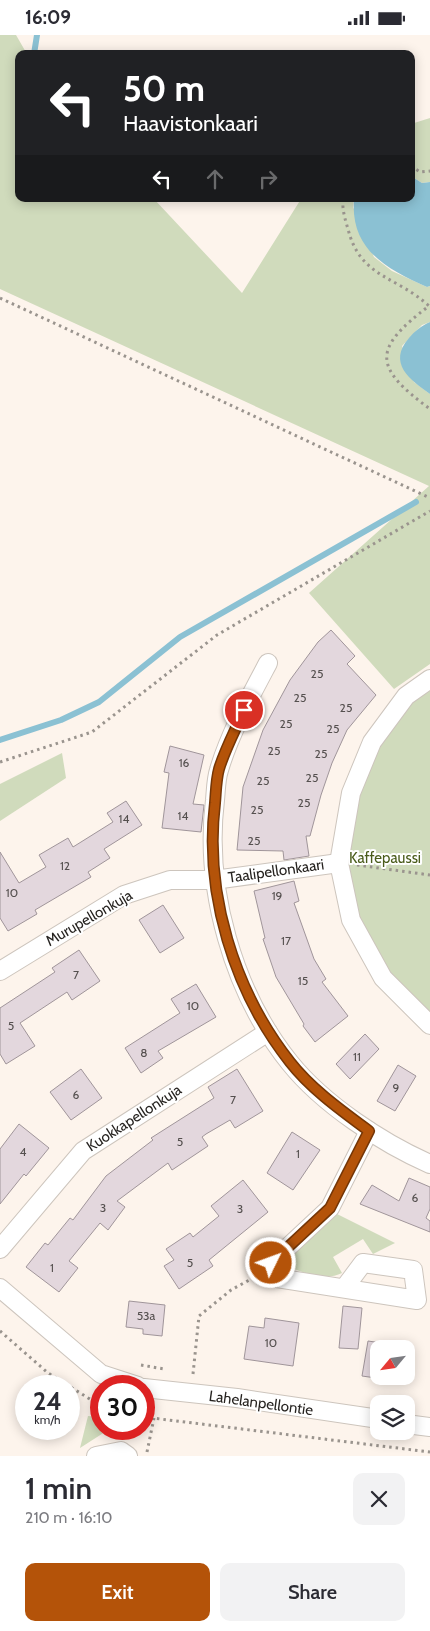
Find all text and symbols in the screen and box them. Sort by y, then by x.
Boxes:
text: 16:09 [25,6,71,29]
text: 50 m [123,67,205,110]
icon: left [40,70,105,135]
text: Haavistonkaari [123,110,258,137]
icon: left [148,165,176,193]
icon: ahead [201,165,229,193]
icon: right [254,165,282,193]
house number: 25 [311,666,323,681]
pin [223,689,265,731]
house number: 25 [294,690,306,705]
icon: arrive [230,696,258,724]
house number: 25 [340,700,352,715]
house number: 25 [280,716,292,731]
house number: 25 [327,721,339,736]
house number: 25 [268,743,280,758]
house number: 25 [315,746,327,761]
house number: 16 [179,755,190,770]
house number: 25 [306,770,318,785]
house number: 25 [257,773,269,788]
house number: 25 [298,795,310,810]
house number: 25 [251,802,263,817]
house number: 14 [178,808,188,823]
house number: 14 [119,811,129,826]
house number: 25 [248,833,260,848]
park label: Kaffepaussi [349,849,421,867]
street label: Taalipellonkaari [227,855,325,887]
house number: 12 [60,858,70,873]
house number: 10 [6,885,18,900]
street label: Murupellonkuja [42,886,136,950]
house number: 19 [272,888,283,903]
house number: 17 [281,933,291,948]
house number: 7 [73,967,79,982]
house number: 15 [298,973,308,988]
house number: 10 [187,998,199,1013]
house number: 5 [8,1018,14,1033]
house number: 8 [140,1045,148,1060]
house number: 11 [353,1049,361,1064]
street label: Kuokkapellonkuja [83,1080,185,1155]
house number: 9 [393,1080,400,1095]
house number: 6 [73,1087,80,1102]
house number: 7 [230,1092,236,1107]
house number: 5 [177,1134,183,1149]
house number: 4 [20,1144,27,1159]
house number: 1 [296,1146,300,1161]
house number: 6 [412,1190,419,1205]
house number: 3 [100,1200,106,1215]
house number: 3 [237,1201,243,1216]
position arrow [244,1236,296,1288]
house number: 5 [187,1255,193,1270]
house number: 1 [50,1260,54,1275]
house number: 53a [137,1308,156,1323]
house number: 10 [265,1335,277,1350]
north arrow [370,1340,415,1385]
map controls [370,1340,415,1440]
speed limit sign: 30 [90,1375,155,1440]
text: 24 [33,1386,62,1416]
street label: Lahelanpellontie [208,1387,315,1419]
button: layers [370,1395,415,1440]
text: km/h [34,1412,61,1427]
text: 1 min [25,1470,92,1507]
button: close [353,1473,405,1525]
text: 210 m · 16:10 [25,1508,112,1527]
button: Exit [25,1563,210,1621]
button: Share [220,1563,405,1621]

